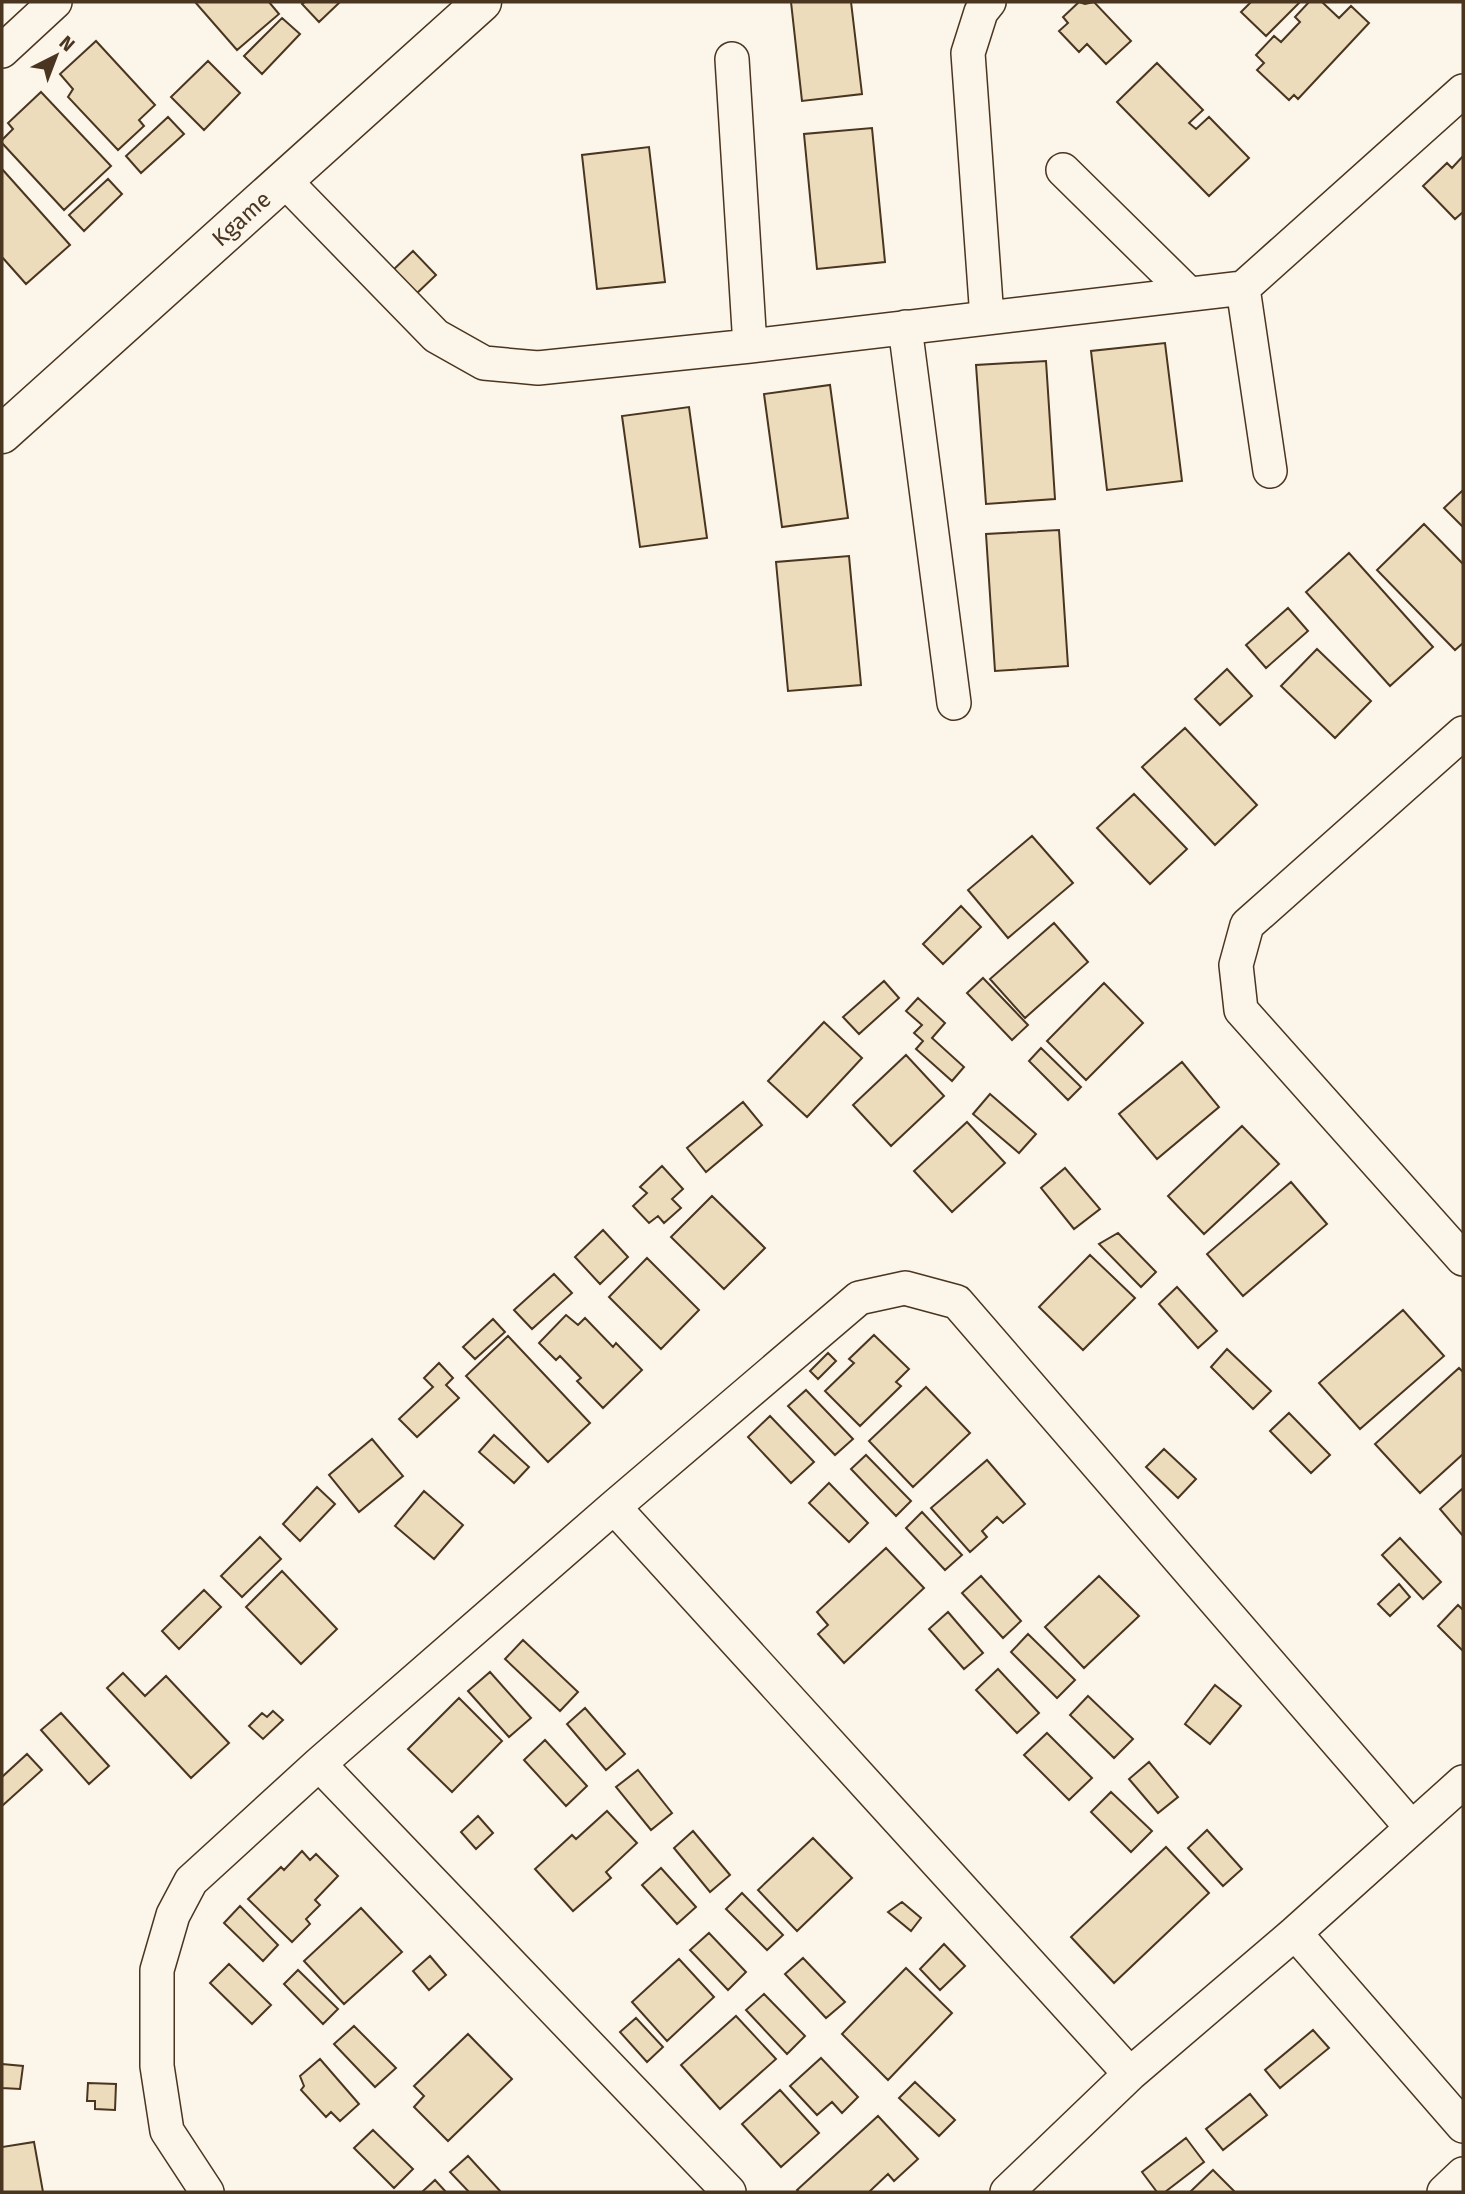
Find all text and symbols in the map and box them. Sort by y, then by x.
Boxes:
north arrow [21,21,91,91]
text: N [55,31,79,57]
street label: Kgame [206,185,277,252]

